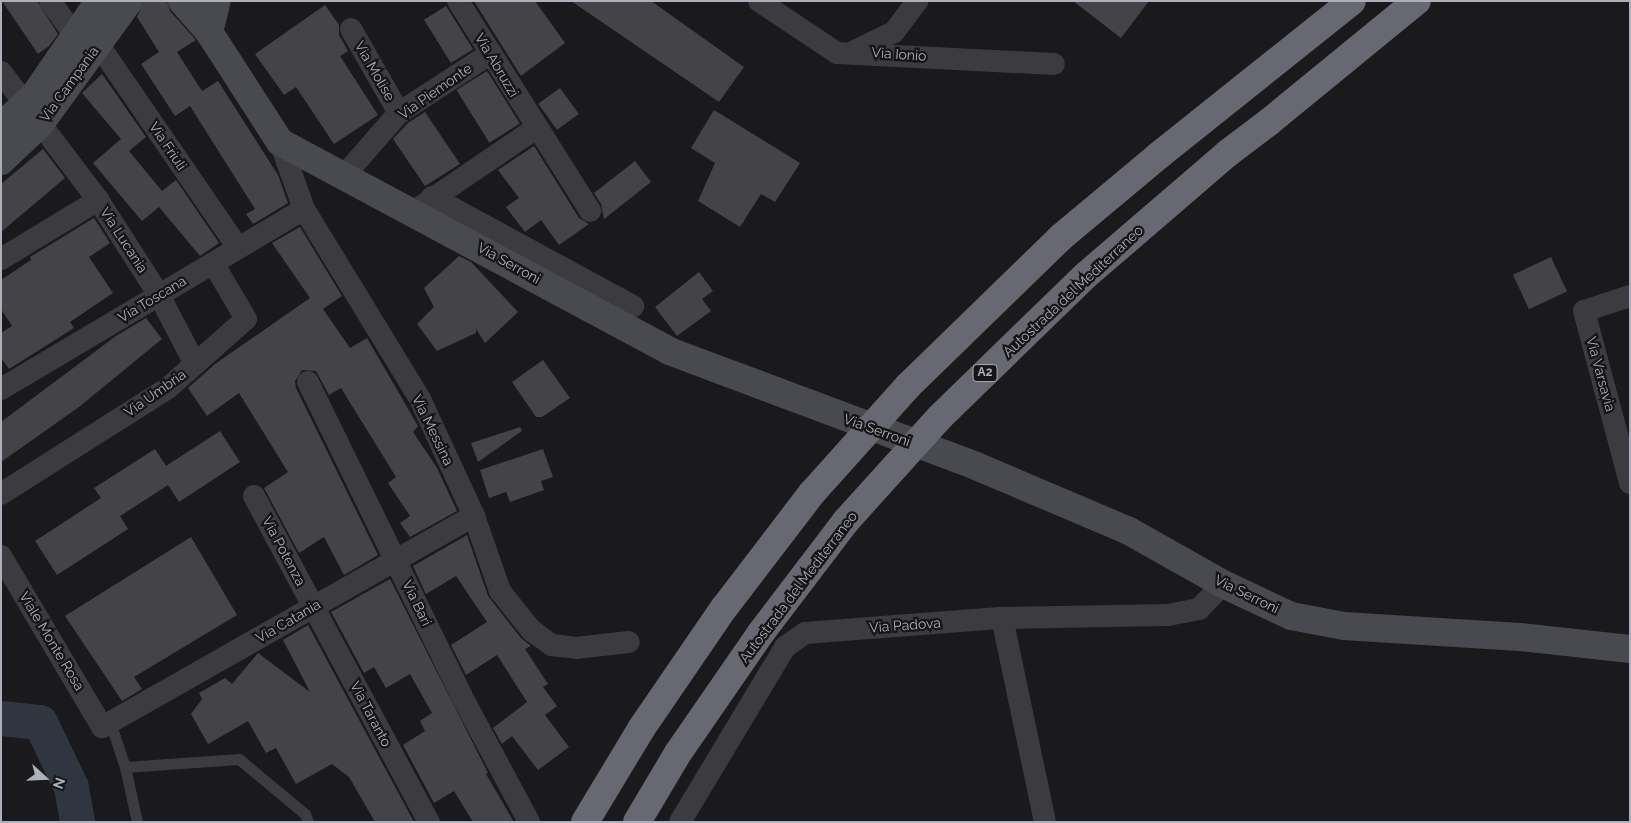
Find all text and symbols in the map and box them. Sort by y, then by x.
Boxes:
street label: Via Abruzzi [471,30,523,100]
street label: Via Molise [351,38,399,104]
street label: Via Campania [36,43,102,125]
street label: Via Ionio [871,44,927,64]
street label: Via Piemonte [395,60,475,122]
street label: Via Friuli [146,119,190,173]
street label: Via Lucania [97,204,151,276]
street label: Autostrada del Mediterraneo [999,222,1147,360]
street label: Via Serroni [474,239,544,287]
street label: Via Toscana [115,272,189,326]
street label: Via Varsavia [1583,334,1619,414]
road number: A2 [972,363,998,382]
street label: Via Umbria [121,366,189,420]
street label: Via Messina [409,392,457,468]
street label: Via Serroni [841,410,913,450]
street label: Autostrada del Mediterraneo [735,508,861,666]
street label: Via Potenza [259,513,309,589]
street label: Via Serroni [1212,571,1282,617]
street label: Via Bari [399,577,435,629]
street label: Viale Monte Rosa [16,589,88,693]
street label: Via Catania [253,596,323,646]
street label: Via Padova [869,614,941,636]
street label: Via Taranto [347,678,395,750]
north arrow [20,753,70,803]
text: N [50,775,68,791]

